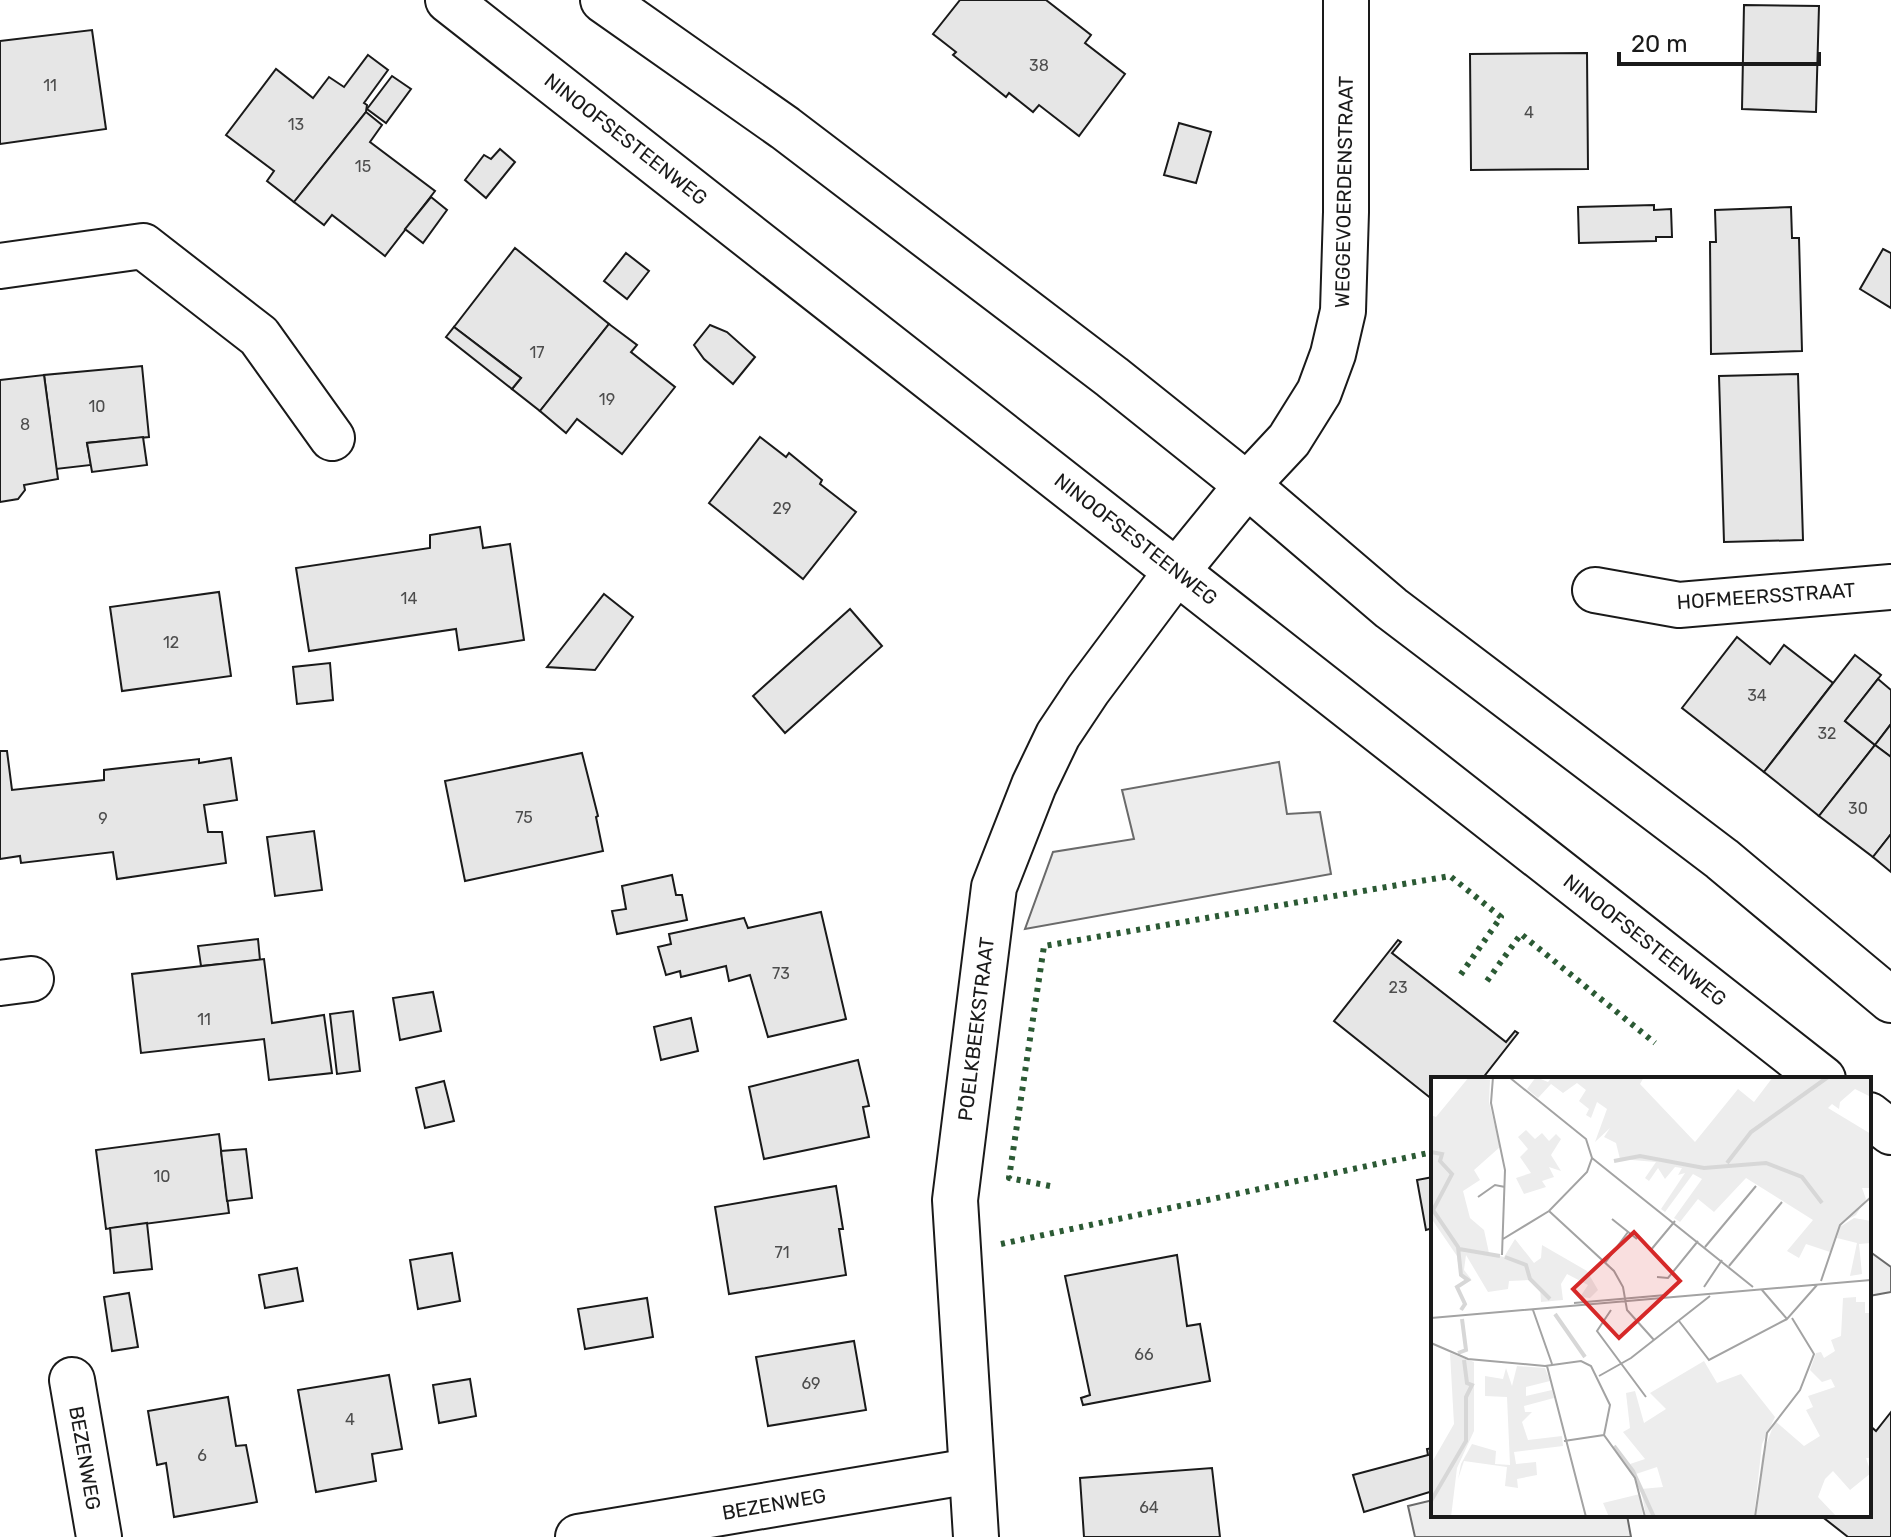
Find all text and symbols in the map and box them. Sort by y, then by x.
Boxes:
scale bar [1619,16,1819,66]
text: 20 m [1631,30,1688,58]
house number: 38 [1029,56,1049,75]
street label: NINOOFSESTEENWEG [540,68,712,210]
street label: WEGGEVOERDENSTRAAT [1330,75,1358,308]
house number: 11 [43,76,57,95]
house number: 4 [1524,103,1534,122]
house number: 13 [288,115,304,134]
house number: 15 [355,157,371,176]
house number: 17 [529,343,545,362]
house number: 19 [599,390,615,409]
house number: 10 [88,397,106,416]
house number: 8 [20,415,30,434]
street label: NINOOFSESTEENWEG [1050,468,1222,610]
house number: 29 [773,499,791,518]
street label: HOFMEERSSTRAAT [1676,578,1857,614]
house number: 14 [401,589,417,608]
house number: 12 [163,633,179,652]
house number: 34 [1747,686,1767,705]
house number: 32 [1817,724,1837,743]
house number: 30 [1848,799,1868,818]
house number: 75 [515,808,533,827]
house number: 9 [98,809,108,828]
street label: NINOOFSESTEENWEG [1559,869,1731,1011]
street label: POELKBEEKSTRAAT [953,935,999,1122]
house number: 73 [772,964,790,983]
house number: 23 [1388,978,1408,997]
house number: 11 [197,1010,211,1029]
inset map [1431,1077,1871,1517]
house number: 10 [153,1167,171,1186]
house number: 71 [774,1243,790,1262]
house number: 66 [1134,1345,1154,1364]
house number: 69 [801,1374,821,1393]
street label: BEZENWEG [64,1404,106,1512]
house number: 4 [345,1410,355,1429]
house number: 6 [197,1446,207,1465]
street label: BEZENWEG [720,1483,828,1525]
house number: 64 [1139,1498,1159,1517]

